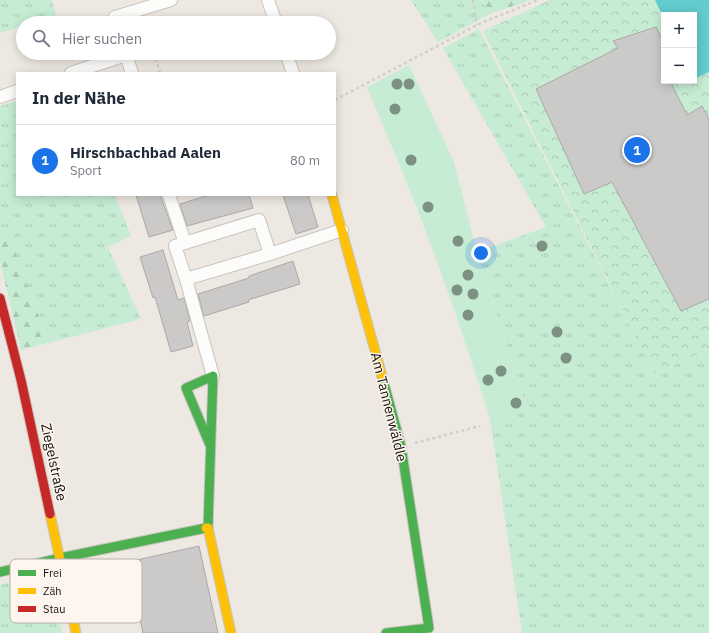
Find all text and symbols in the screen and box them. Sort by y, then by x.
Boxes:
map controls [661,12,697,84]
button: + [661,12,697,48]
search box [16,16,336,60]
icon: search [30,27,52,49]
text: Hier suchen [62,29,142,48]
button: − [661,48,697,84]
text: In der Nähe [32,87,126,109]
pin: 1 [624,135,650,165]
text: Hirschbachbad Aalen [70,143,221,162]
text: 1 [41,152,49,169]
text: 80 m [290,152,320,169]
text: Sport [70,162,102,179]
your location [471,243,491,263]
street label: Am Tannenwäldle [367,350,411,464]
street label: Ziegelstraße [37,422,71,503]
legend [10,559,142,623]
text: Frei [43,566,62,580]
text: Zäh [43,584,62,598]
text: Stau [43,602,65,616]

